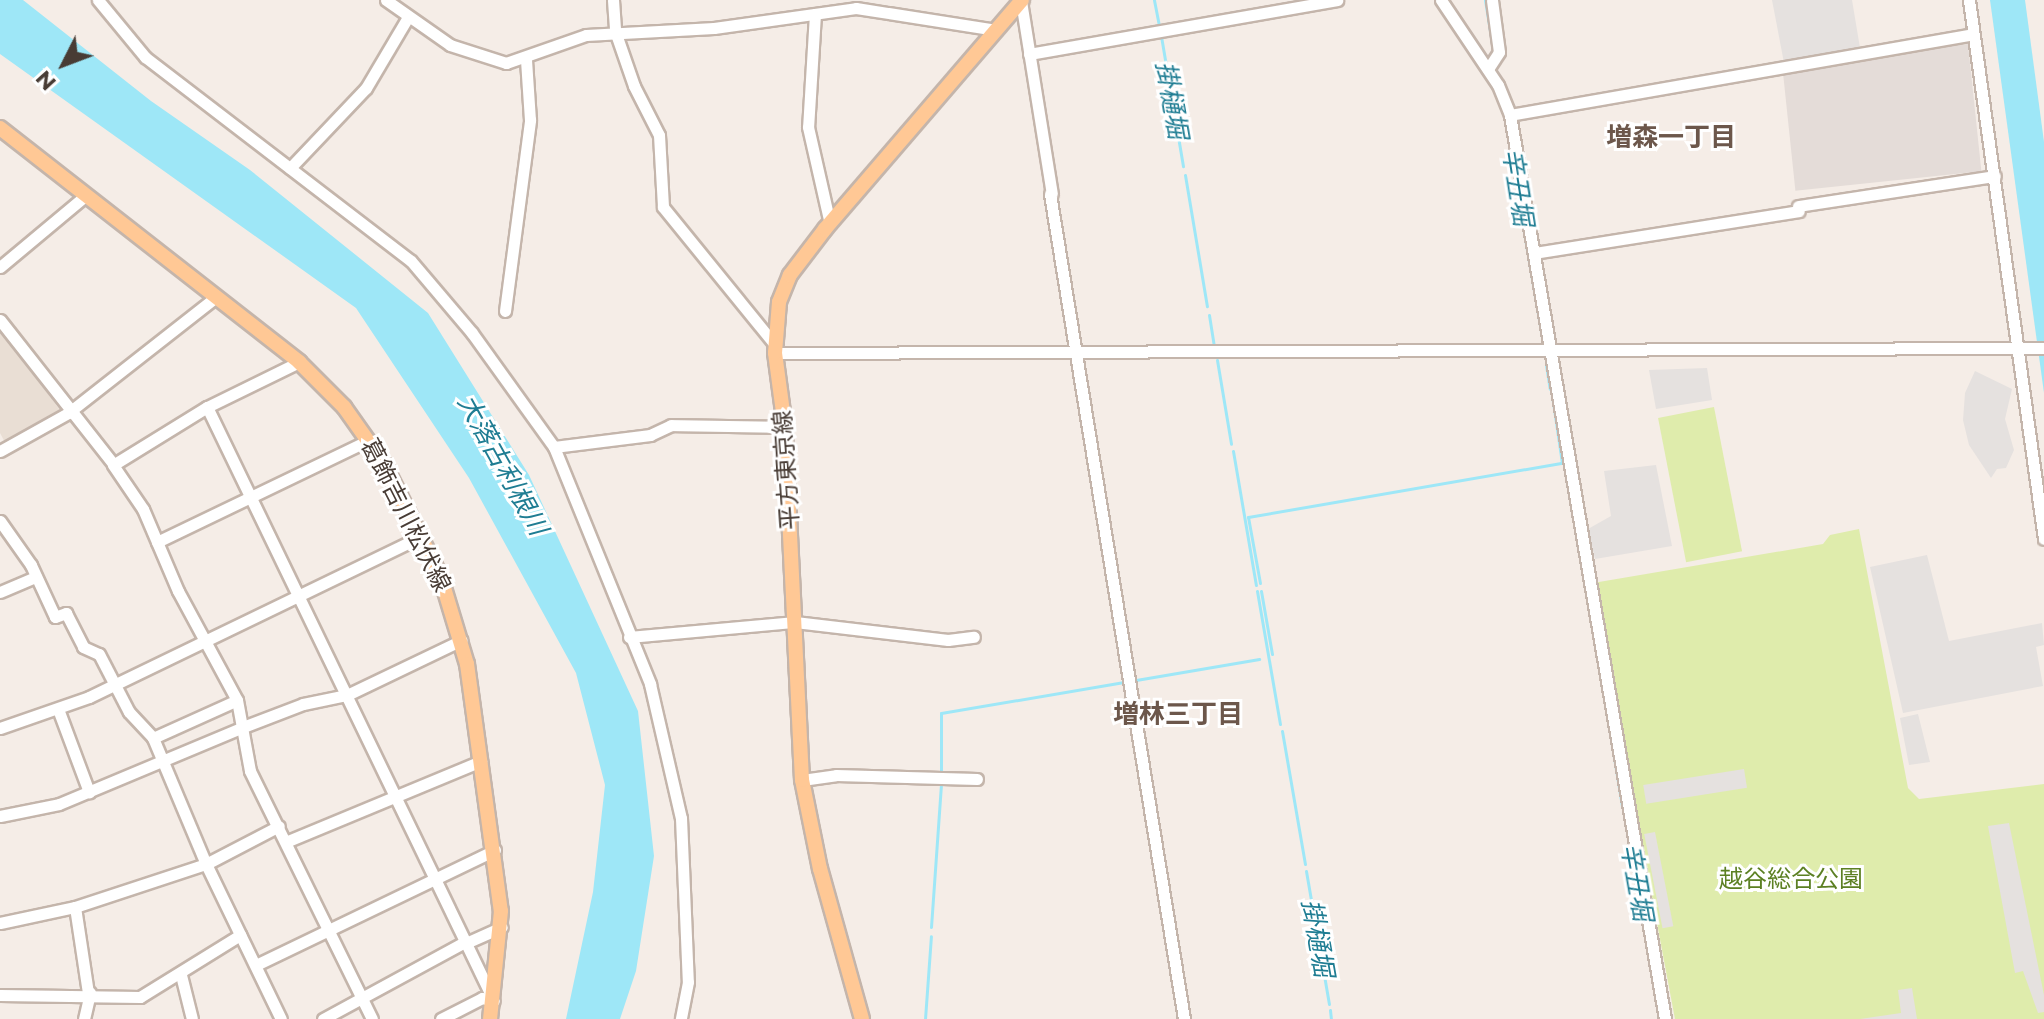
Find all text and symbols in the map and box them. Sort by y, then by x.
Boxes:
north arrow [24,24,104,104]
water label: 掛樋堀 [1149,59,1193,141]
text: N [30,65,62,96]
district label: 増森一丁目 [1606,122,1736,154]
water label: 辛丑堀 [1495,146,1539,228]
water label: 大落古利根川 [451,389,553,541]
street label: 平方東京線 [767,409,805,531]
street label: 葛飾吉川松伏線 [355,434,457,596]
district label: 増林三丁目 [1113,699,1243,731]
water label: 辛丑堀 [1614,841,1658,923]
park label: 越谷総合公園 [1719,865,1863,893]
water label: 掛樋堀 [1295,897,1339,979]

